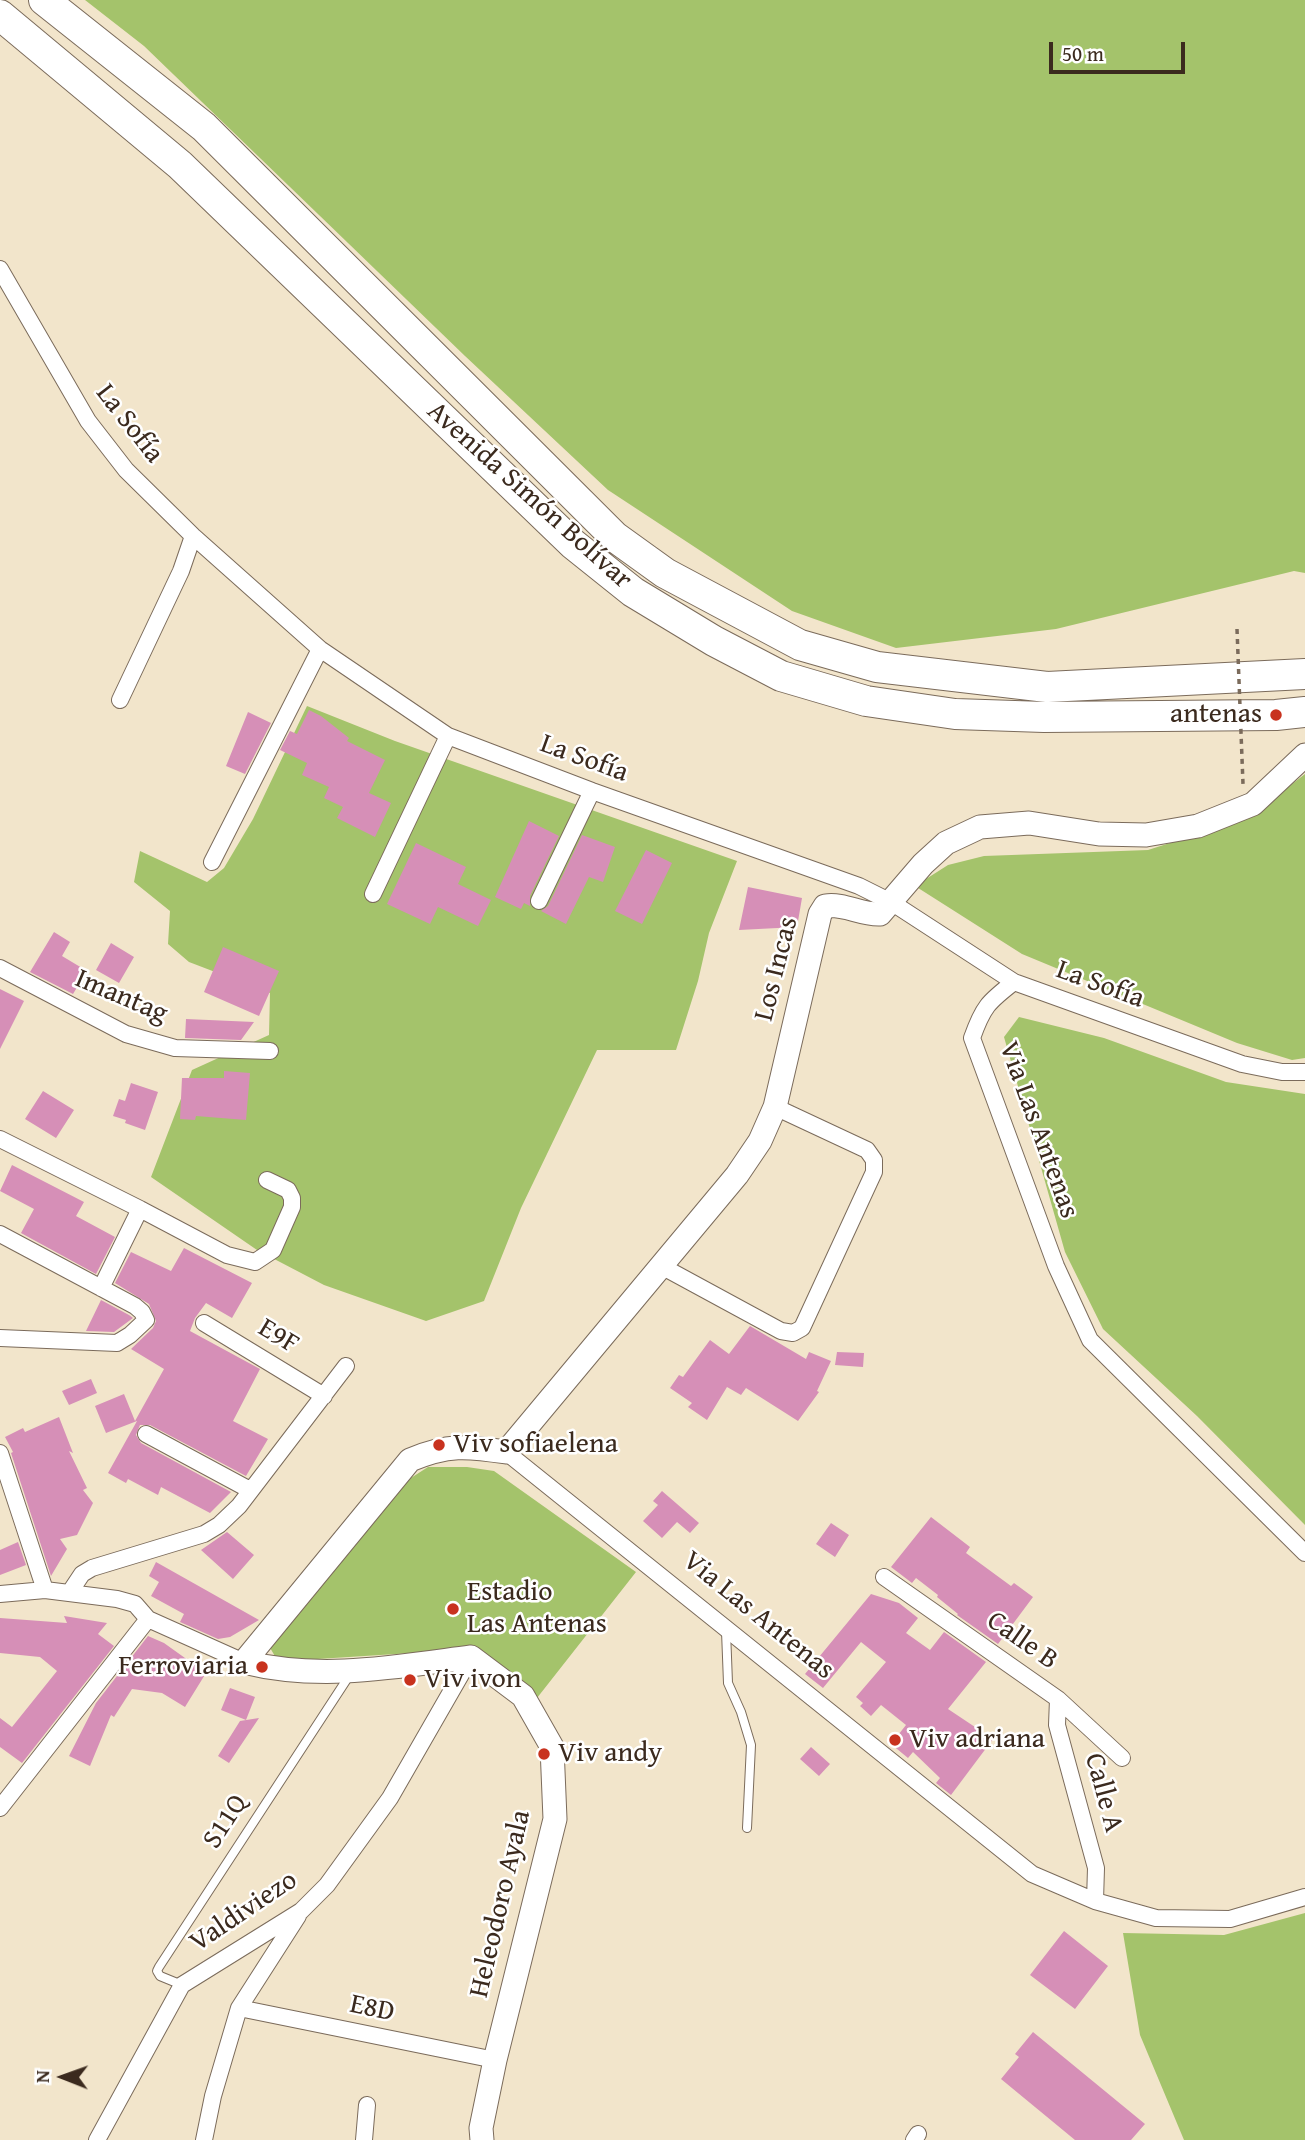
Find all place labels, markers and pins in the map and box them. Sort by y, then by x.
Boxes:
place label: antenas [1170,698,1262,732]
marker: antenas [1268,707,1284,723]
place label: Viv sofiaelena [453,1428,618,1462]
marker: Viv sofiaelena [431,1437,447,1453]
place label: Estadio Las Antenas [467,1576,607,1642]
marker: Estadio Las Antenas [445,1601,461,1617]
place label: Ferroviaria [118,1650,248,1684]
marker: Ferroviaria [254,1659,270,1675]
place label: Viv ivon [424,1663,522,1697]
marker: Viv ivon [402,1672,418,1688]
place label: Viv adriana [909,1723,1045,1757]
marker: Viv adriana [887,1732,903,1748]
place label: Viv andy [558,1737,662,1771]
marker: Viv andy [536,1746,552,1762]

